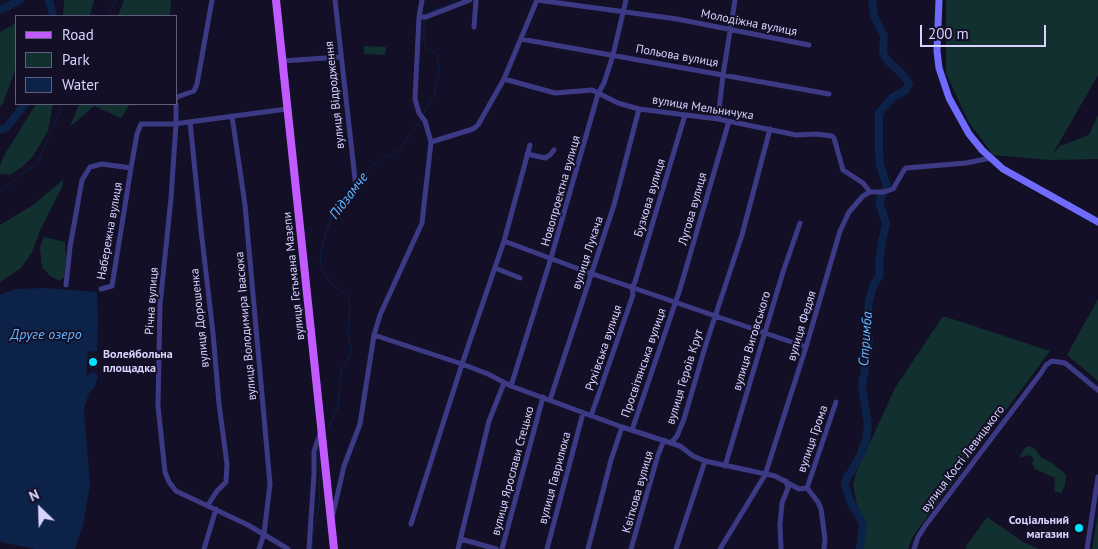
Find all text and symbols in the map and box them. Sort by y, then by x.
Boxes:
street label: Молодіжна вулиця [700,7,798,39]
legend [15,15,178,105]
scale bar [923,15,1049,47]
text: 200 m [928,24,969,43]
text: Road [62,25,94,44]
street label: вулиця Відродження [322,40,348,150]
street label: Польова вулиця [635,42,719,70]
text: Park [62,50,90,69]
text: Water [62,75,99,94]
street label: вулиця Мельничука [651,93,755,123]
street label: Новопроектна вулиця [538,134,584,248]
street label: Бузкова вулиця [631,157,669,239]
water label: Підзамче [326,169,372,223]
street label: Лугова вулиця [676,171,710,247]
street label: Набережна вулиця [94,181,126,281]
street label: вулиця Гетьмана Мазепи [280,211,308,341]
street label: вулиця Лукача [569,215,607,291]
street label: вулиця Володимира Івасюка [232,251,260,401]
street label: Річна вулиця [142,267,162,335]
street label: вулиця Дорошенка [188,268,212,368]
street label: вулиця Виговського [730,289,774,393]
street label: вулиця Федяя [785,289,819,363]
street label: Рухівська вулиця [583,303,625,393]
street label: Просвітянська вулиця [619,307,669,419]
water label: Стримба [856,311,876,367]
water label: Друге озеро [10,327,82,343]
street label: вулиця Героїв Крут [664,328,706,426]
place label: Волейбольна площадка [103,348,173,376]
marker: Волейбольна площадка [87,356,99,368]
street label: вулиця Кості Левицького [918,403,1008,515]
street label: вулиця Грома [795,404,831,474]
street label: вулиця Ярослави Стецько [489,405,537,537]
street label: вулиця Гаврилюка [536,430,574,526]
street label: Квіткова вулиця [619,449,657,535]
north arrow [15,484,65,534]
text: N [26,485,42,505]
place label: Соціальний магазин [1009,514,1069,542]
marker: Соціальний магазин [1073,522,1085,534]

